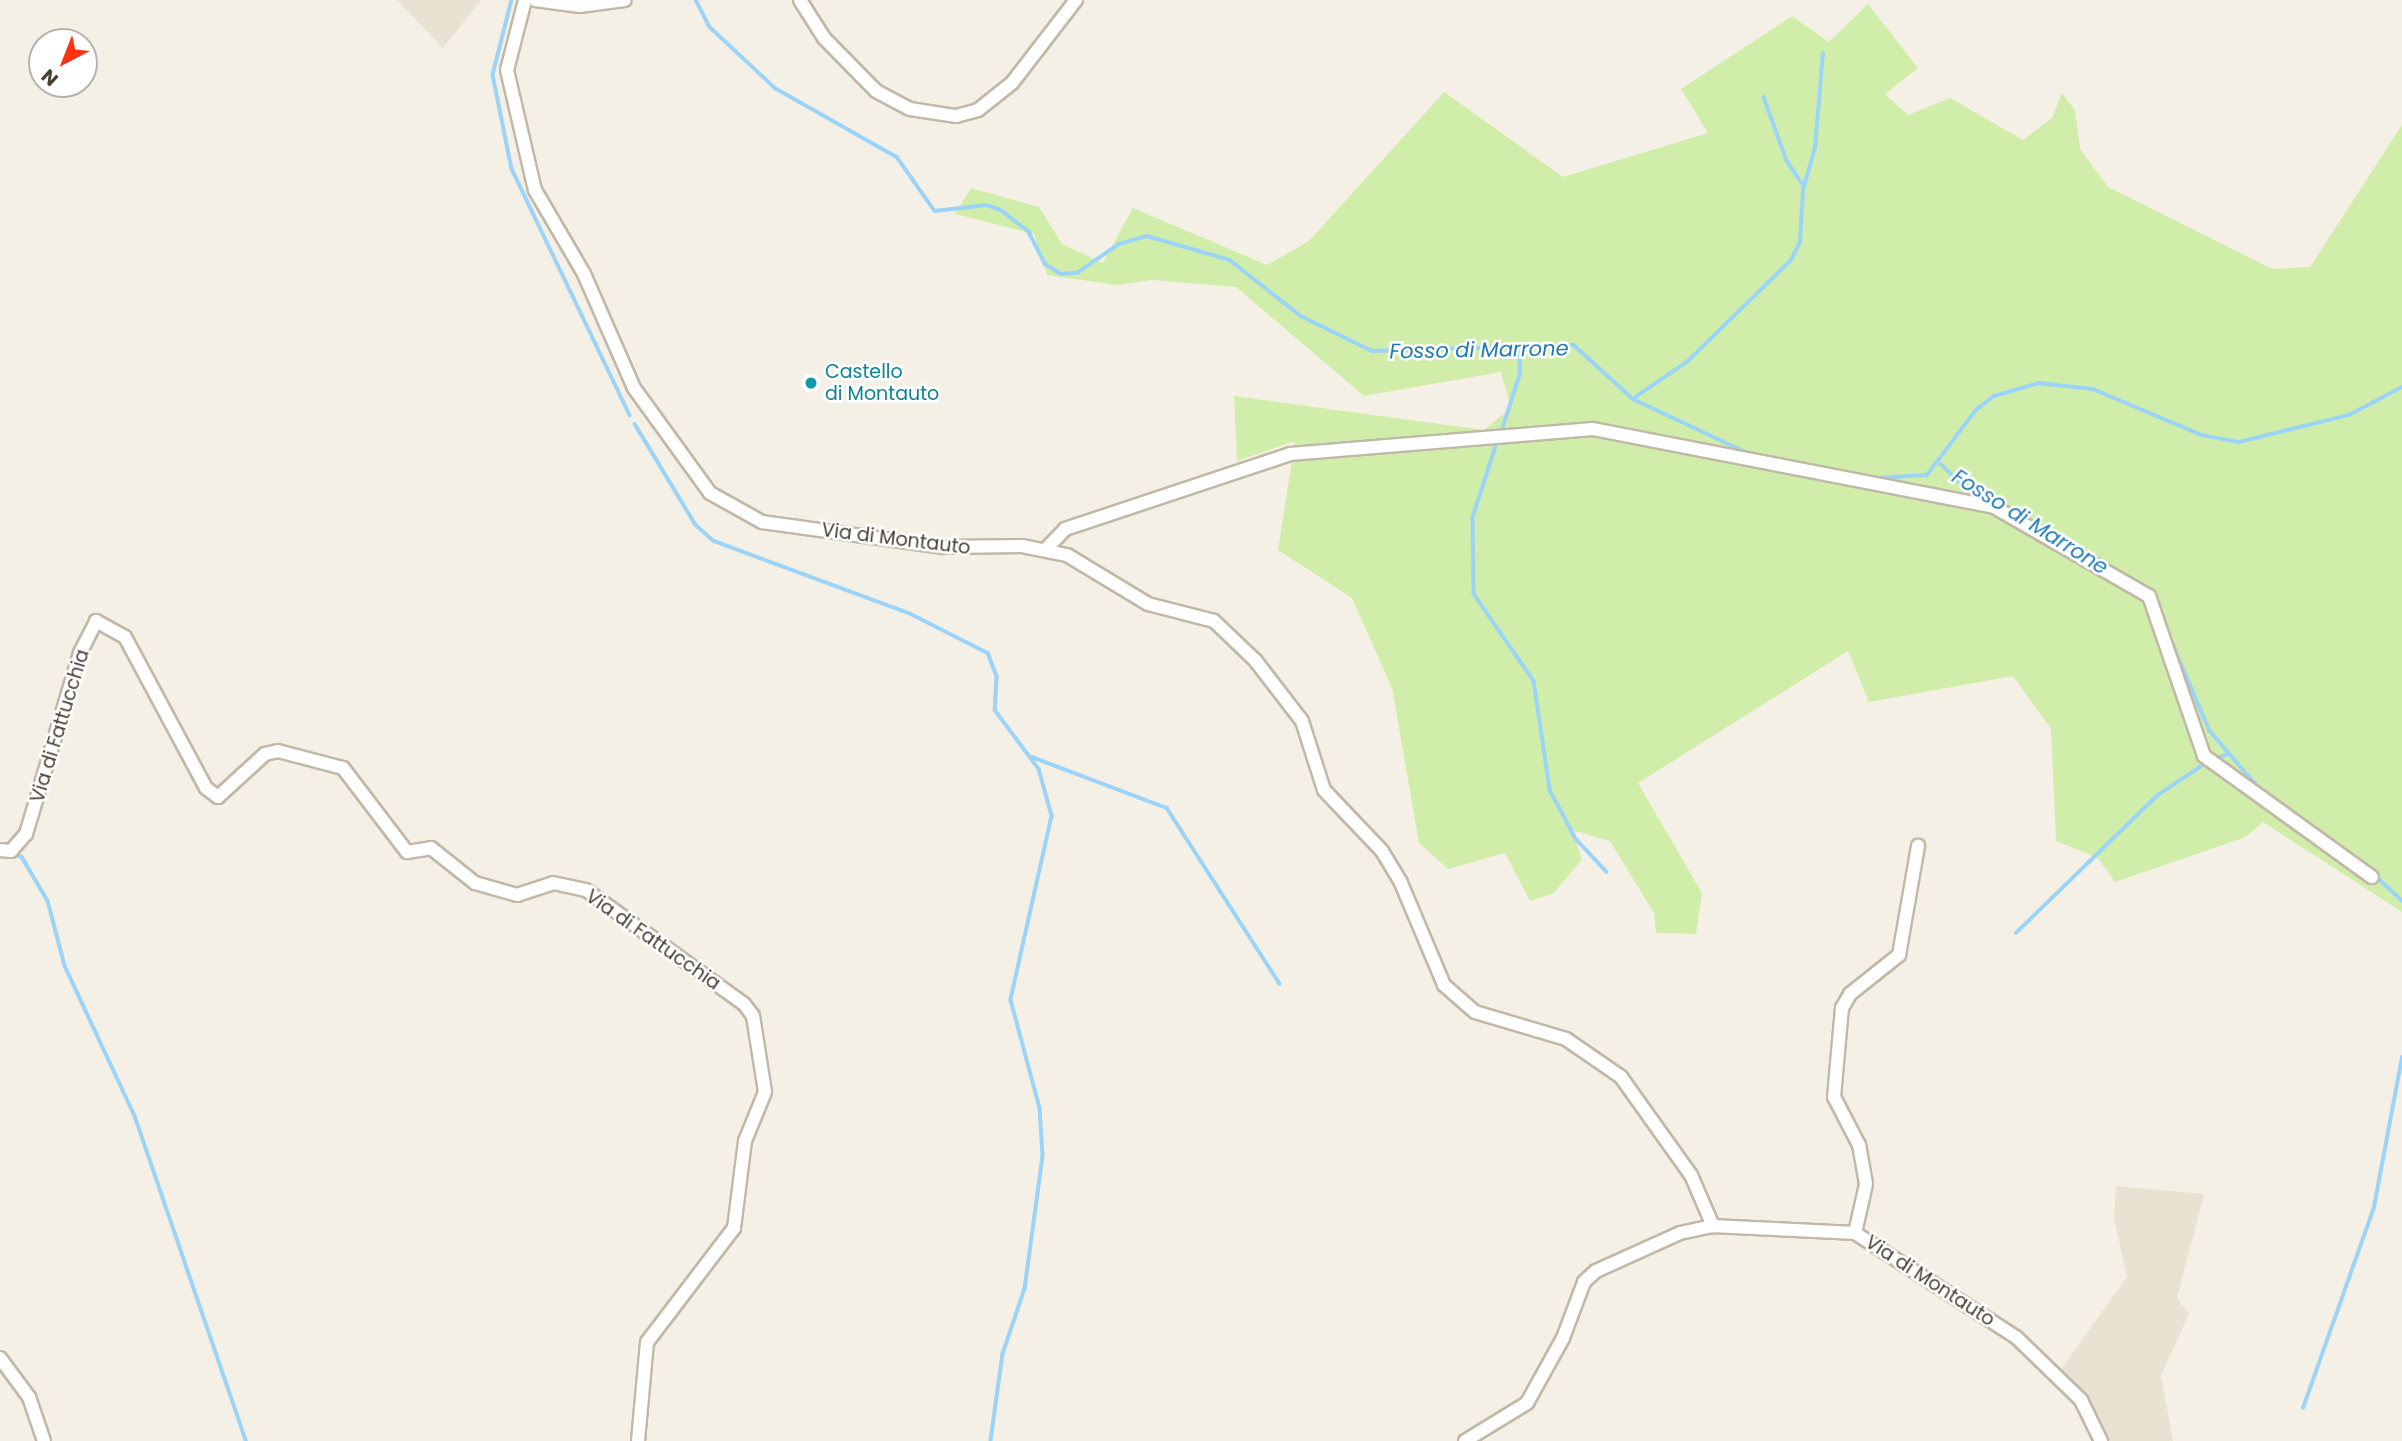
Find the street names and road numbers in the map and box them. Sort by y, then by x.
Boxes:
street label: Via di Montauto [820,519,972,559]
street label: Via di Fattucchia [26,647,94,805]
street label: Via di Fattucchia [581,885,725,995]
street label: Via di Montauto [1861,1231,1999,1331]

